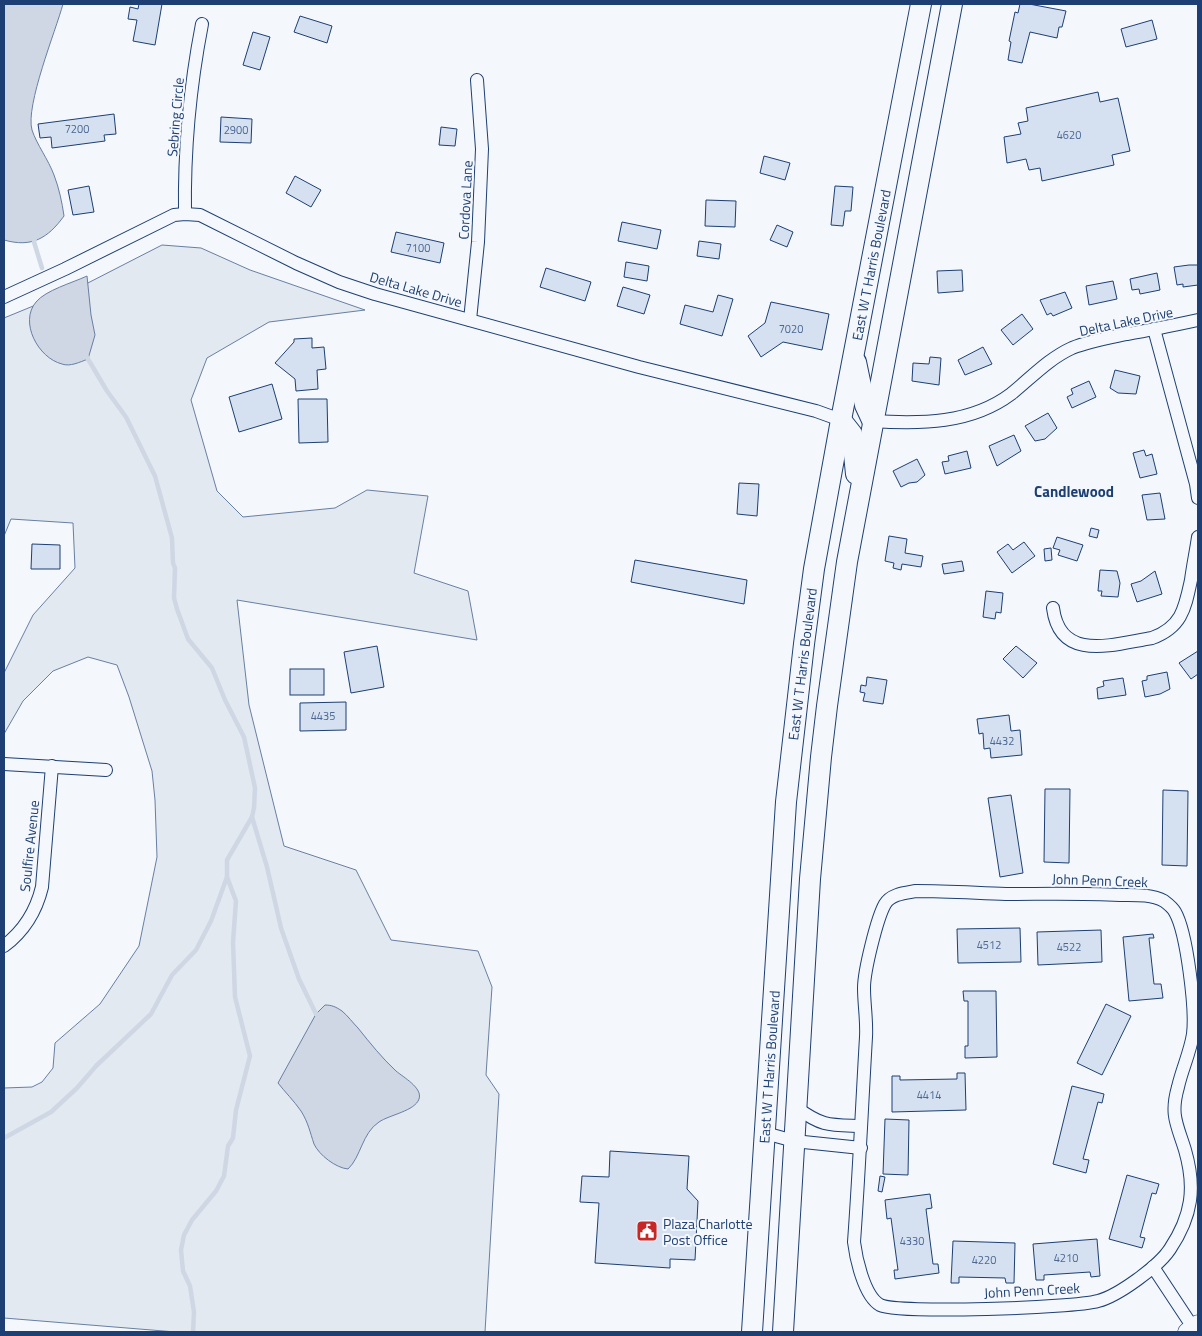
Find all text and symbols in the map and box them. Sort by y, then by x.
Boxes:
street label: Sebring Circle [161,76,189,158]
house number: 7200 [65,121,89,137]
house number: 2900 [224,122,248,138]
house number: 4620 [1057,127,1081,143]
street label: Cordova Lane [452,160,478,240]
street label: East W T Harris Boulevard [846,188,896,342]
house number: 7100 [406,240,430,256]
street label: Delta Lake Drive [367,266,465,312]
street label: Delta Lake Drive [1077,301,1175,341]
house number: 7020 [779,321,803,337]
district label: Candlewood [1034,480,1114,503]
street label: East W T Harris Boulevard [782,587,822,741]
house number: 4435 [311,708,335,724]
house number: 4432 [990,733,1014,749]
street label: Soulfire Avenue [14,799,44,893]
street label: John Penn Creek [1052,868,1149,892]
house number: 4512 [977,937,1001,953]
house number: 4522 [1057,939,1081,955]
street label: East W T Harris Boulevard [753,990,785,1144]
house number: 4414 [917,1087,941,1103]
place label: Plaza Charlotte Post Office [663,1213,752,1250]
public building icon: Plaza Charlotte Post Office [635,1219,659,1243]
house number: 4330 [900,1233,924,1249]
house number: 4210 [1054,1250,1078,1266]
house number: 4220 [972,1252,996,1268]
street label: John Penn Creek [984,1277,1081,1303]

